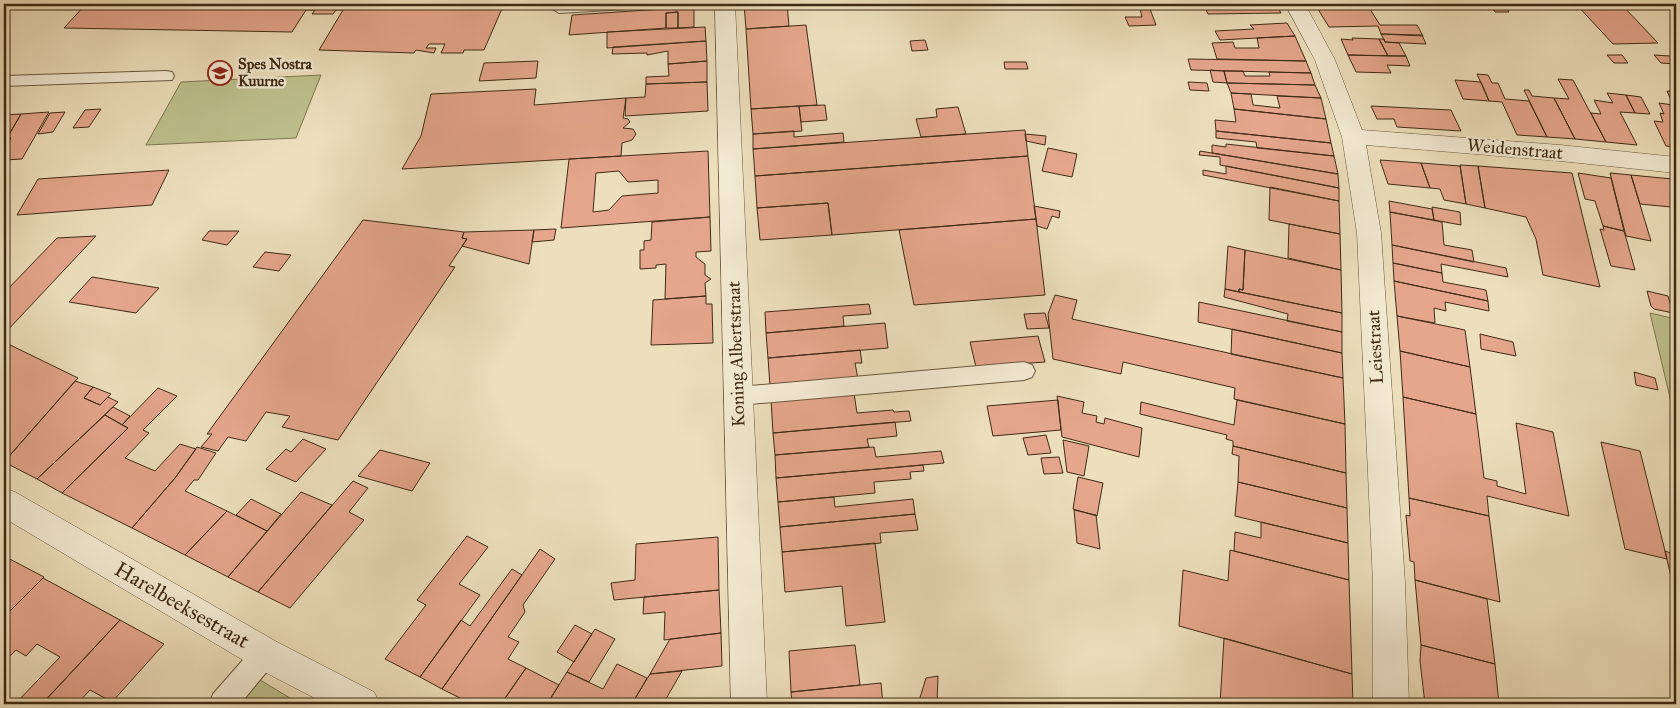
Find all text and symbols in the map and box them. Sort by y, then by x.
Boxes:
place label: Spes Nostra Kuurne [238,55,313,90]
school or university icon: Spes Nostra Kuurne [207,60,233,86]
street label: Weidenstraat [1466,134,1565,164]
street label: Koning Albertstraat [722,280,751,427]
street label: Leiestraat [1362,309,1388,385]
street label: Harelbeeksestraat [110,556,254,654]

